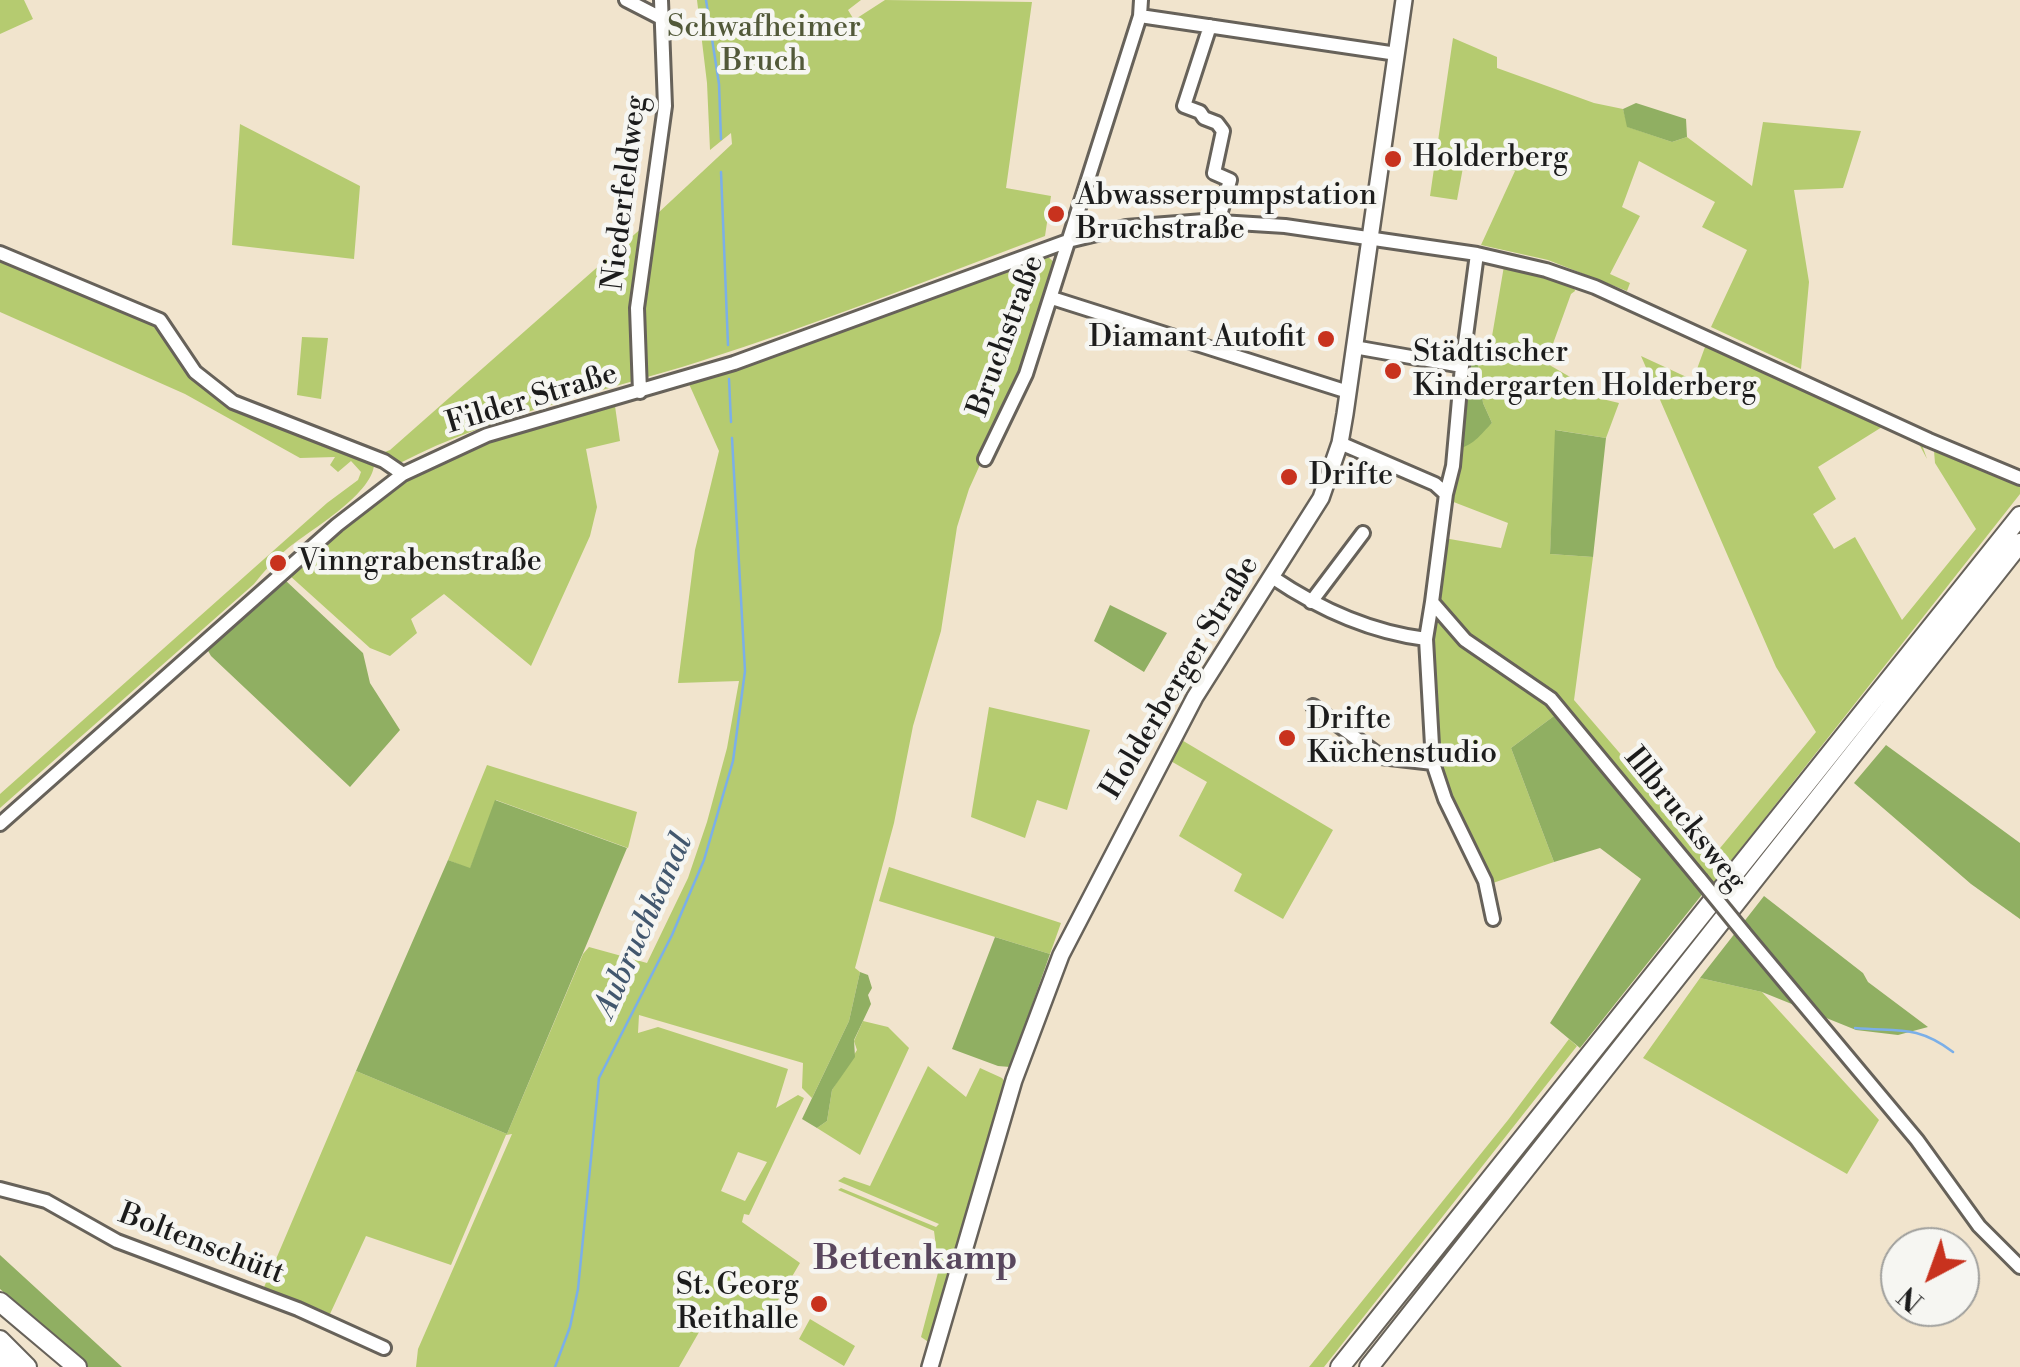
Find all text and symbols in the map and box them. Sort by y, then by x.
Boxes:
park label: Schwafheimer Bruch [667,11,861,82]
street label: Niederfeldweg [596,93,656,293]
place label: Holderberg [1413,141,1568,177]
marker: Holderberg [1382,148,1404,170]
place label: Abwasserpumpstation Bruchstraße [1076,179,1377,250]
marker: Abwasserpumpstation Bruchstraße [1045,203,1067,225]
street label: Bruchstraße [961,251,1053,421]
place label: Diamant Autofit [1089,321,1306,357]
marker: Diamant Autofit [1315,328,1337,350]
place label: Städtischer Kindergarten Holderberg [1413,336,1757,406]
street label: Filder Straße [442,357,622,443]
marker: Städtischer Kindergarten Holderberg [1382,360,1404,382]
place label: Drifte [1309,459,1393,495]
marker: Drifte [1278,466,1300,488]
place label: Vinngrabenstraße [298,545,542,581]
street label: Holderberger Straße [1094,550,1268,806]
marker: Vinngrabenstraße [267,552,289,574]
place label: Drifte Küchenstudio [1307,703,1497,774]
marker: Drifte Küchenstudio [1276,727,1298,749]
street label: Illbrucksweg [1615,741,1753,899]
water label: Aubruchkanal [587,828,703,1024]
street label: Boltenschütt [113,1197,289,1293]
north arrow [1880,1227,1980,1327]
district label: Bettenkamp [813,1240,1017,1282]
place label: St. Georg Reithalle [676,1269,799,1340]
text: N [1891,1278,1931,1319]
marker: St. Georg Reithalle [808,1293,830,1315]

